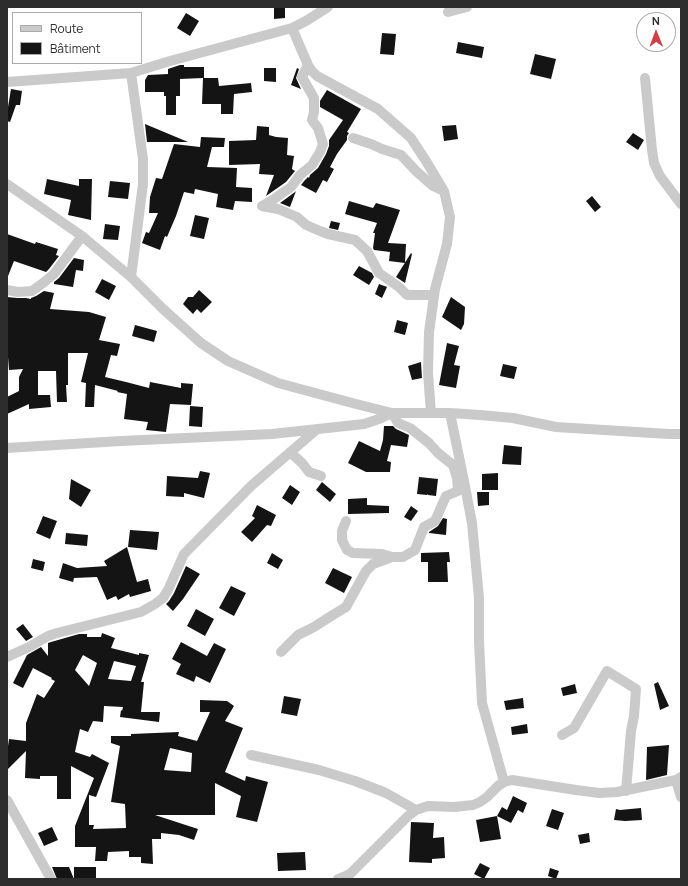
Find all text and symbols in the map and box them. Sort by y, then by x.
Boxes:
legend [12,12,142,64]
north arrow [636,12,676,52]
text: N [652,13,660,28]
text: Route [50,20,83,37]
text: Bâtiment [50,40,101,57]

